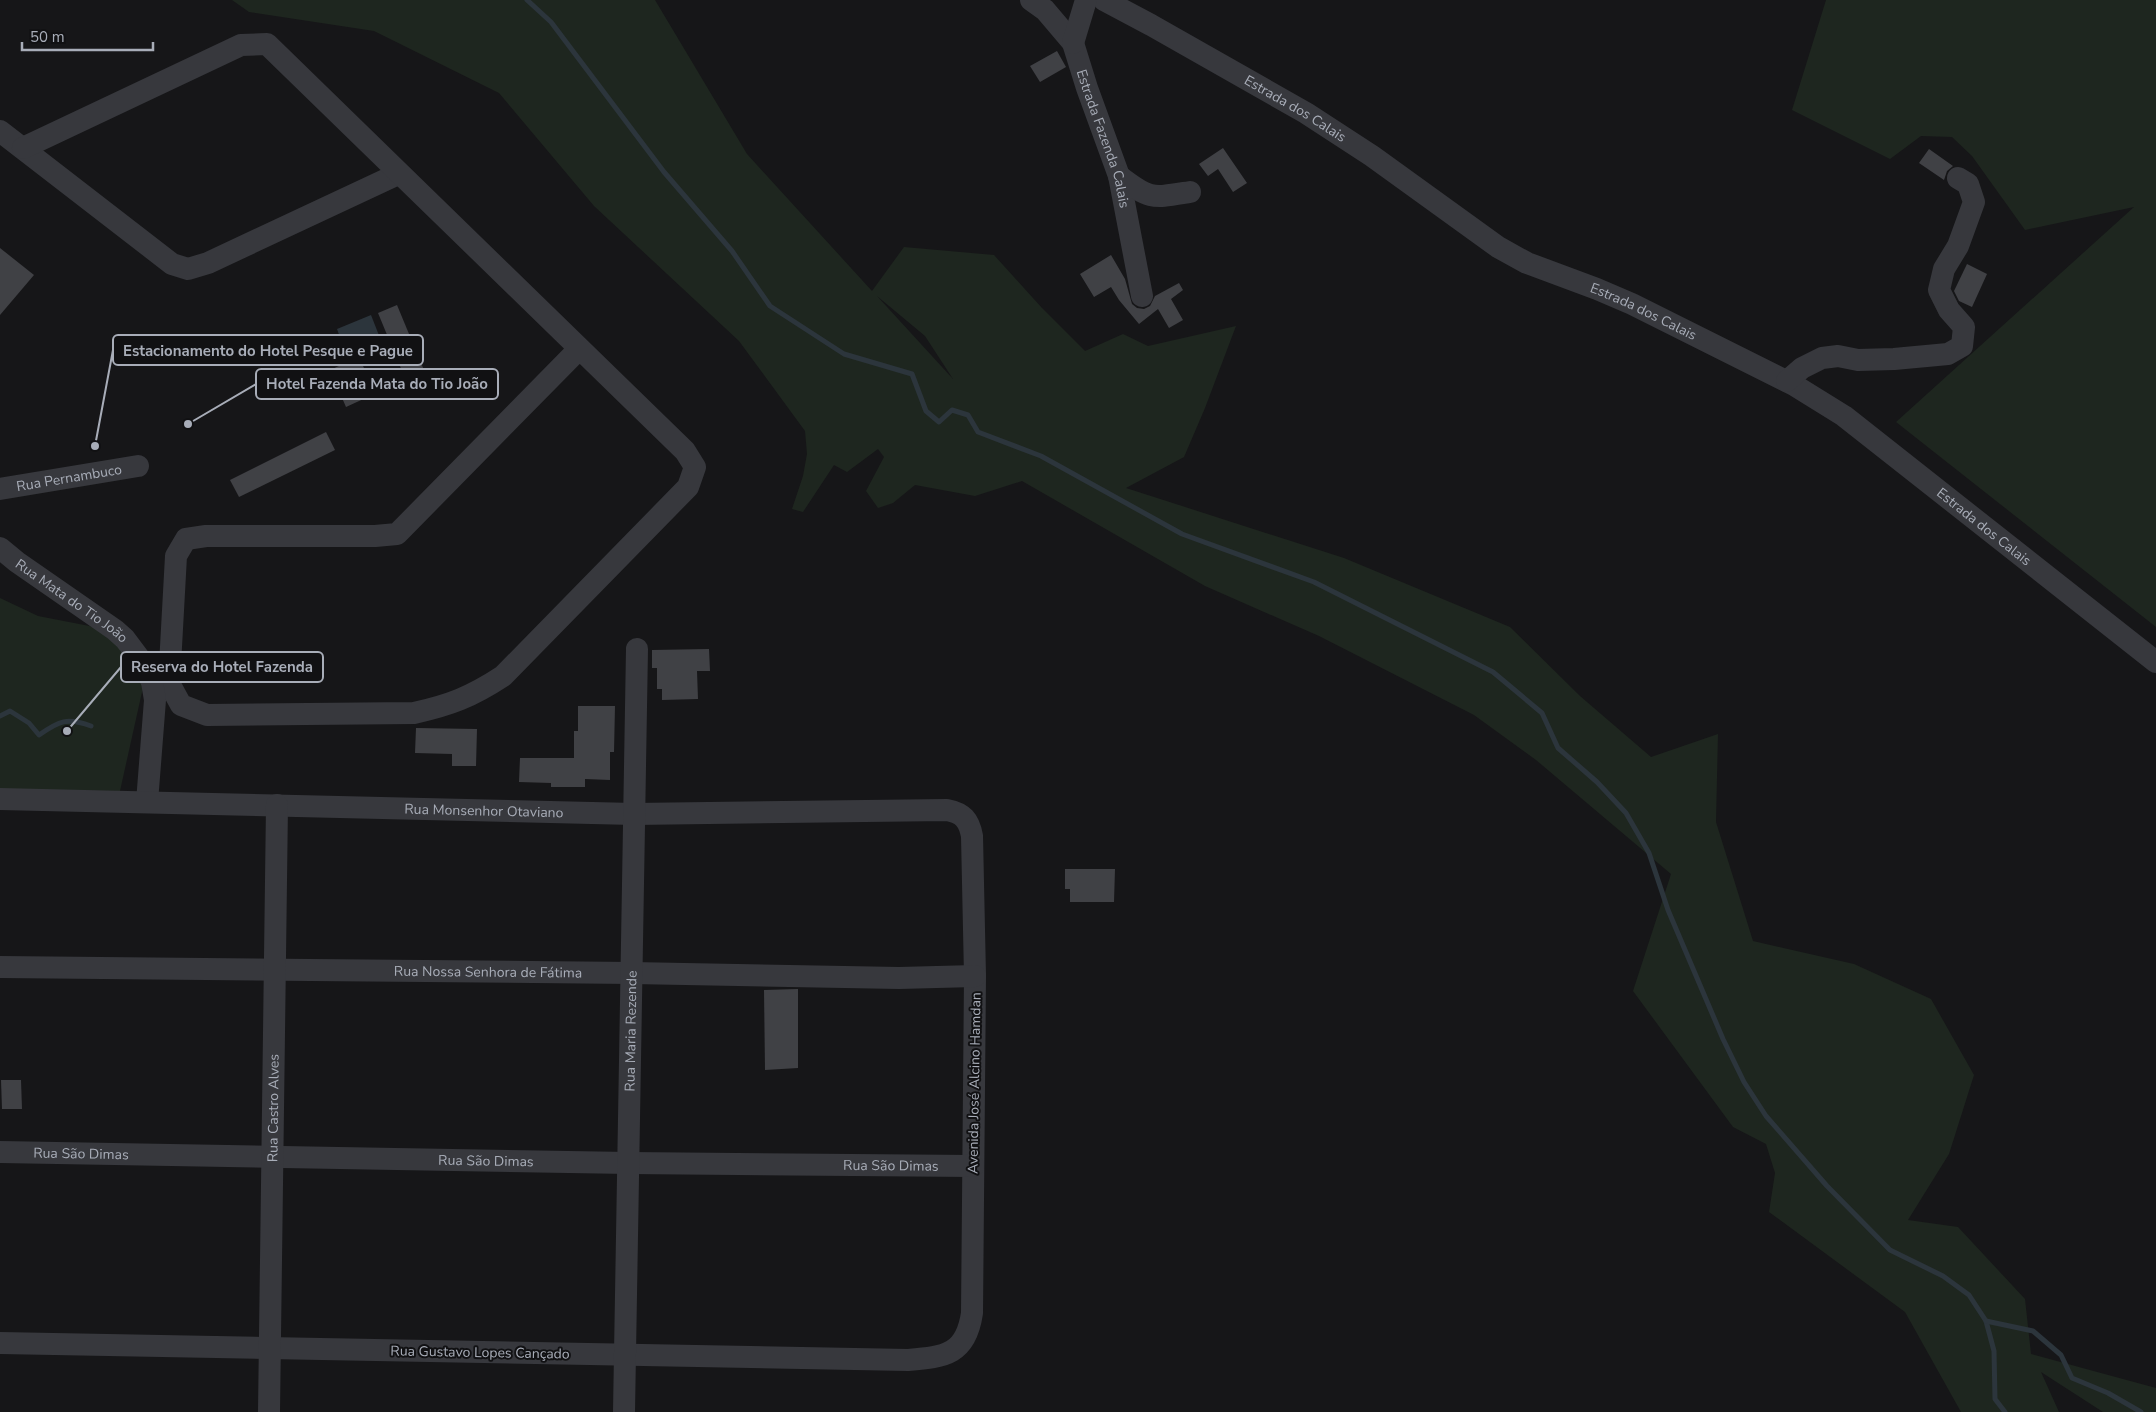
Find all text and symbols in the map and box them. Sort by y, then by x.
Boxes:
scale bar [22,20,154,52]
text: 50 m [30,27,65,47]
street label: Estrada Fazenda Calais [1072,67,1134,210]
street label: Estrada dos Calais [1241,71,1350,147]
street label: Estrada dos Calais [1588,278,1700,345]
callout: Estacionamento do Hotel Pesque e Pague [113,335,423,365]
text: Estacionamento do Hotel Pesque e Pague [123,341,413,361]
callout: Hotel Fazenda Mata do Tio João [256,369,498,399]
text: Hotel Fazenda Mata do Tio João [266,374,488,394]
street label: Rua Pernambuco [15,460,124,496]
street label: Estrada dos Calais [1933,484,2035,570]
street label: Rua Mata do Tio João [11,555,132,647]
callout: Reserva do Hotel Fazenda [121,652,323,682]
text: Reserva do Hotel Fazenda [131,657,313,677]
street label: Rua Monsenhor Otaviano [404,800,564,822]
street label: Rua Nossa Senhora de Fátima [394,962,582,983]
street label: Rua Maria Rezende [620,970,642,1092]
street label: Avenida José Alcino Hamdan [963,992,986,1174]
street label: Rua Castro Alves [263,1053,284,1162]
street label: Rua São Dimas [33,1144,129,1164]
street label: Rua São Dimas [438,1151,534,1171]
street label: Rua São Dimas [843,1156,939,1176]
street label: Rua Gustavo Lopes Cançado [390,1341,570,1364]

